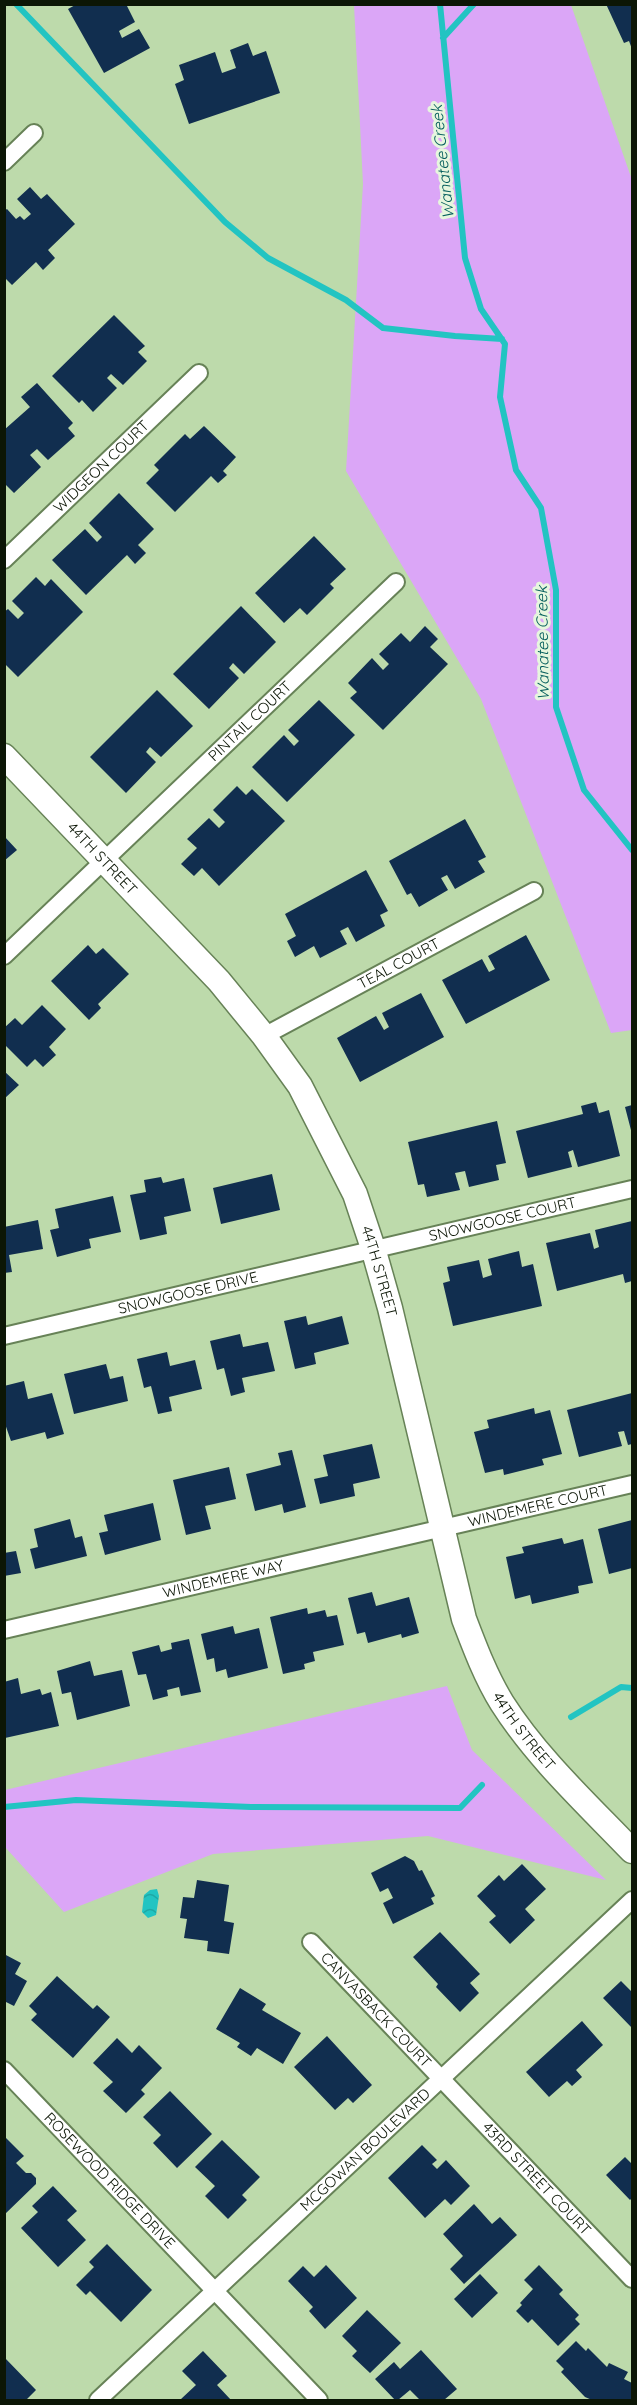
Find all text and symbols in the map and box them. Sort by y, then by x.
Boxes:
water label: Wanatee Creek [426,103,458,220]
street label: WIDGEON COURT [49,416,153,516]
water label: Wanatee Creek [531,584,553,700]
street label: PINTAIL COURT [204,677,295,765]
street label: 44TH STREET [63,818,142,899]
street label: TEAL COURT [354,933,443,993]
street label: SNOWGOOSE COURT [427,1192,578,1245]
street label: 44TH STREET [357,1223,402,1318]
street label: SNOWGOOSE DRIVE [116,1267,260,1318]
street label: WINDEMERE COURT [466,1480,609,1531]
street label: WINDEMERE WAY [161,1555,286,1602]
street label: 44TH STREET [489,1688,560,1774]
street label: CANVASBACK COURT [317,1948,436,2071]
street label: MCGOWAN BOULEVARD [296,2084,434,2215]
street label: ROSEWOOD RIDGE DRIVE [40,2108,180,2253]
street label: 43RD STREET COURT [478,2118,595,2239]

